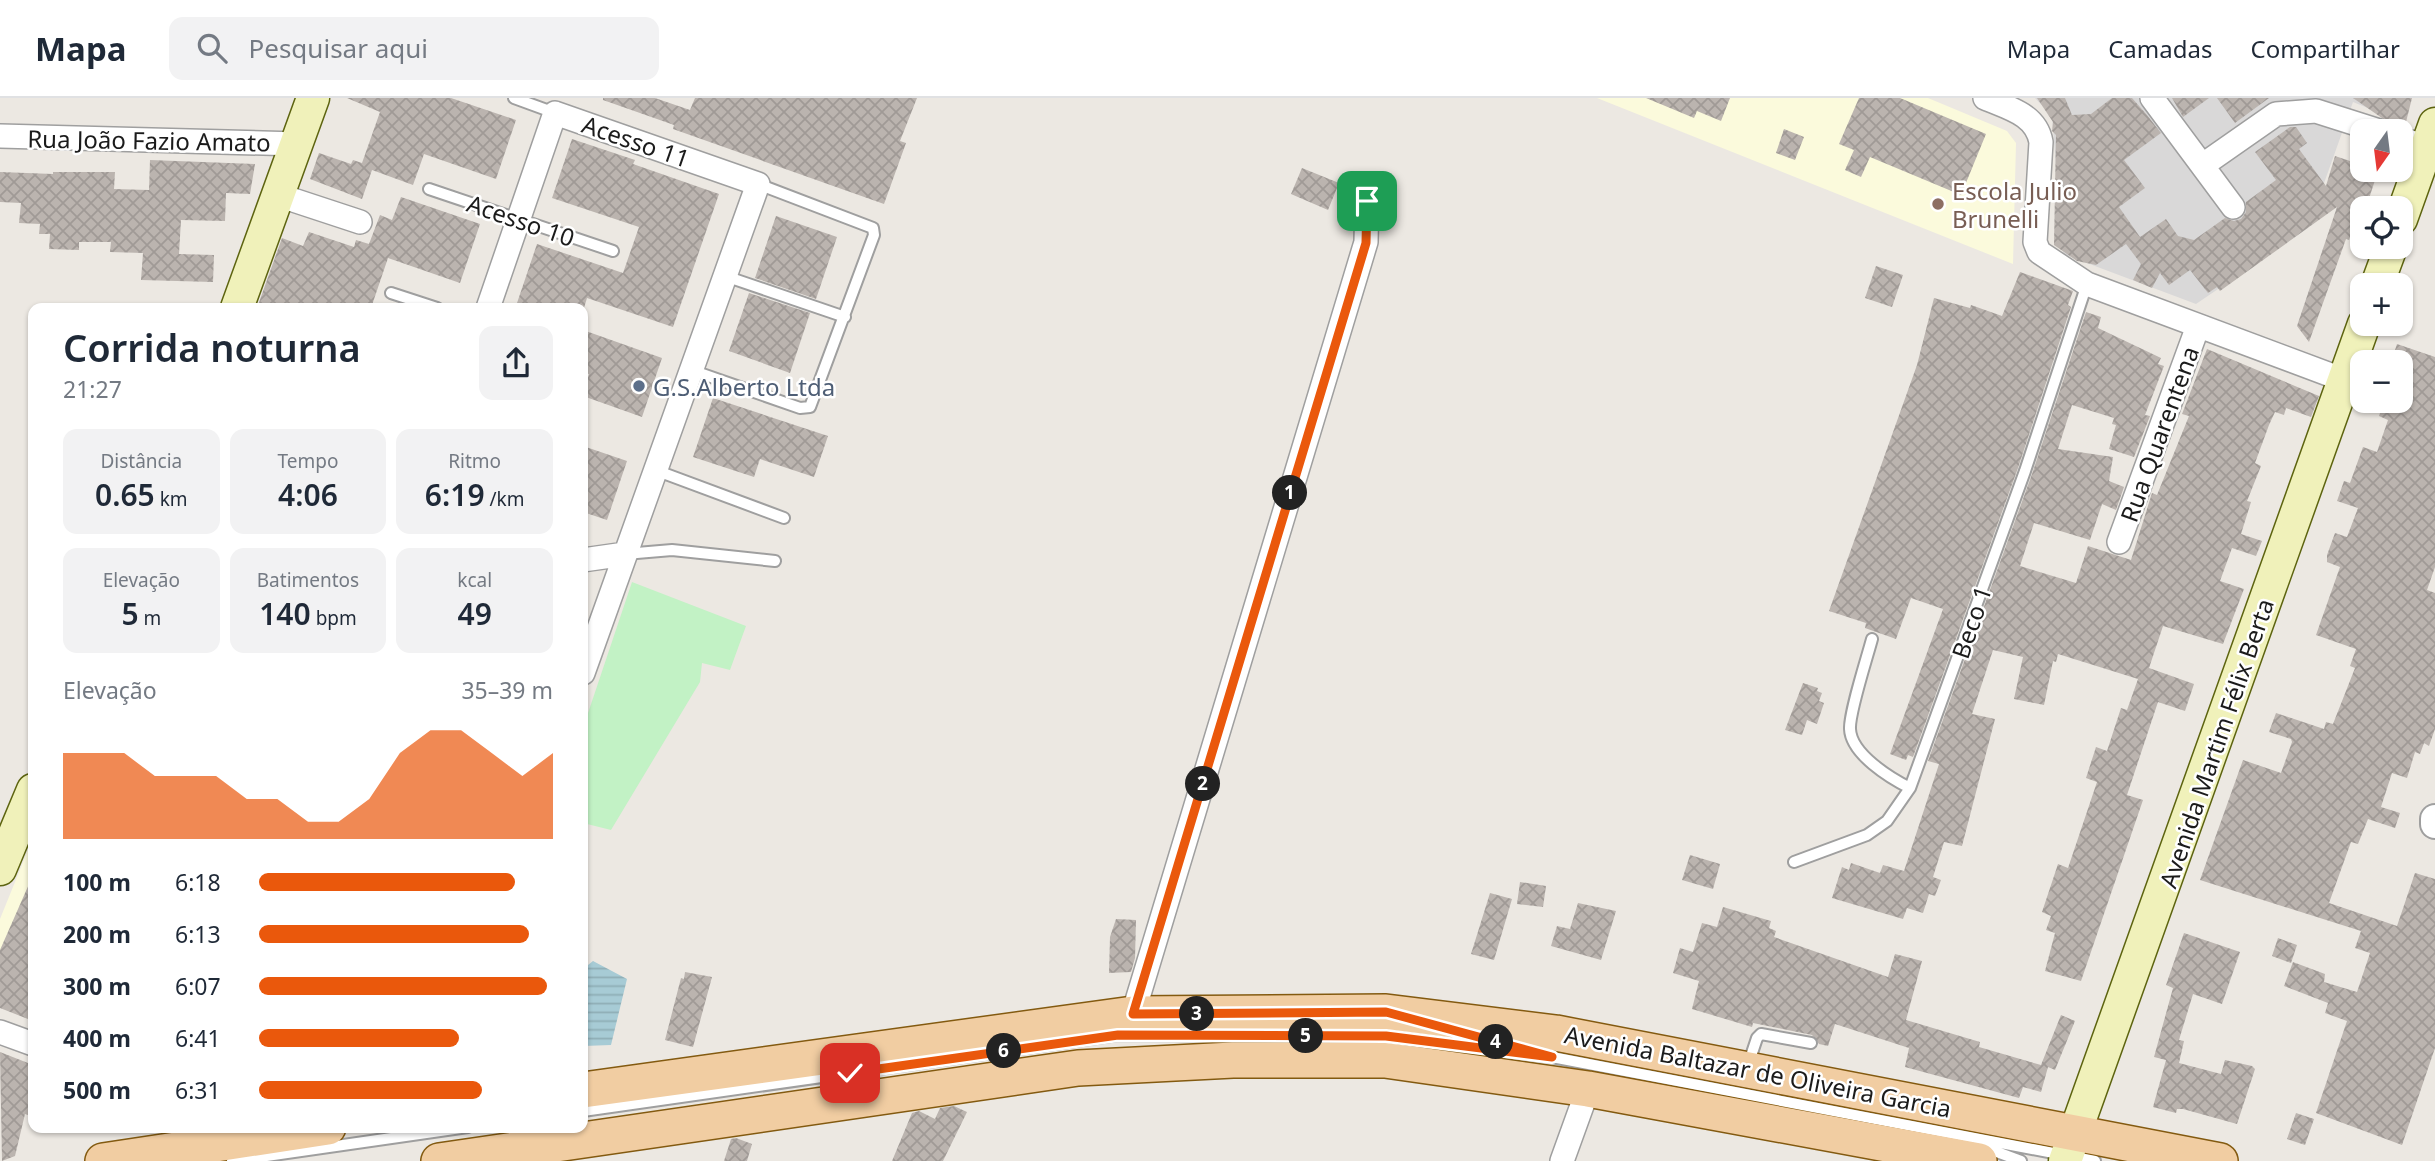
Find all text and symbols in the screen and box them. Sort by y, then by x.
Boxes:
search box [169,17,659,80]
text: Mapa [35,26,127,71]
icon: search [193,29,231,67]
text: Pesquisar aqui [249,30,428,66]
text: Mapa [2007,32,2070,65]
text: Camadas [2108,32,2212,65]
text: Compartilhar [2250,32,2400,65]
street label: Acesso 11 [578,107,694,175]
north arrow [2350,119,2413,182]
map controls [2350,119,2413,413]
street label: Rua João Fazio Amato [27,121,271,159]
pin [1337,171,1397,231]
place label: Escola Julio Brunelli [1952,174,2077,235]
icon: arrive [1348,182,1386,220]
street label: Acesso 10 [463,186,579,254]
marker: Escola Julio Brunelli [1930,196,1946,212]
button: locate [2350,196,2413,259]
button: + [2350,273,2413,336]
text: Corrida noturna [63,321,361,373]
button: share [479,326,553,400]
street label: Rua Quarentena [2112,342,2206,526]
button: − [2350,350,2413,413]
place label: G.S.Alberto Ltda [653,370,835,403]
text: 21:27 [63,373,122,405]
marker: G.S.Alberto Ltda [631,378,647,394]
text: Distância [100,448,182,474]
text: Tempo [278,448,338,474]
text: Ritmo [448,448,501,474]
text: 0.65 [95,474,155,515]
text: 4:06 [278,474,338,515]
text: 6:19 [425,474,485,515]
pin: 1 [1272,476,1308,510]
text: 1 [1284,479,1295,505]
text: km [155,486,188,512]
text: /km [485,486,525,512]
text: Elevação [103,567,180,593]
text: Batimentos [257,567,359,593]
text: kcal [457,567,492,593]
street label: Beco 1 [1943,581,1999,663]
text: 5 [121,593,139,634]
text: 140 [259,593,311,634]
text: 49 [458,593,492,634]
street label: Avenida Martim Félix Berta [2151,594,2281,892]
text: m [139,605,161,631]
text: bpm [311,605,357,631]
text: Elevação [63,674,157,706]
text: 35–39 m [461,674,553,706]
pin: 2 [1186,766,1220,802]
text: 2 [1197,770,1208,796]
text: 100 m [63,866,131,898]
text: 6:18 [175,866,221,898]
text: 200 m [63,918,131,950]
text: 6:13 [175,918,221,950]
text: 300 m [63,970,131,1002]
text: 6:07 [175,970,221,1002]
pin: 3 [1180,996,1214,1032]
text: 3 [1191,1000,1202,1026]
street label: Avenida Baltazar de Oliveira Garcia [1562,1017,1954,1125]
pin: 5 [1288,1018,1324,1054]
text: 400 m [63,1022,131,1054]
text: 6:41 [175,1022,221,1054]
text: 5 [1300,1022,1311,1048]
pin: 4 [1478,1024,1514,1060]
text: 4 [1490,1028,1501,1054]
pin: 6 [986,1034,1021,1068]
text: 6 [998,1037,1009,1063]
pin [820,1043,880,1103]
icon: check [831,1054,869,1092]
text: 500 m [63,1074,131,1106]
text: 6:31 [175,1074,221,1106]

